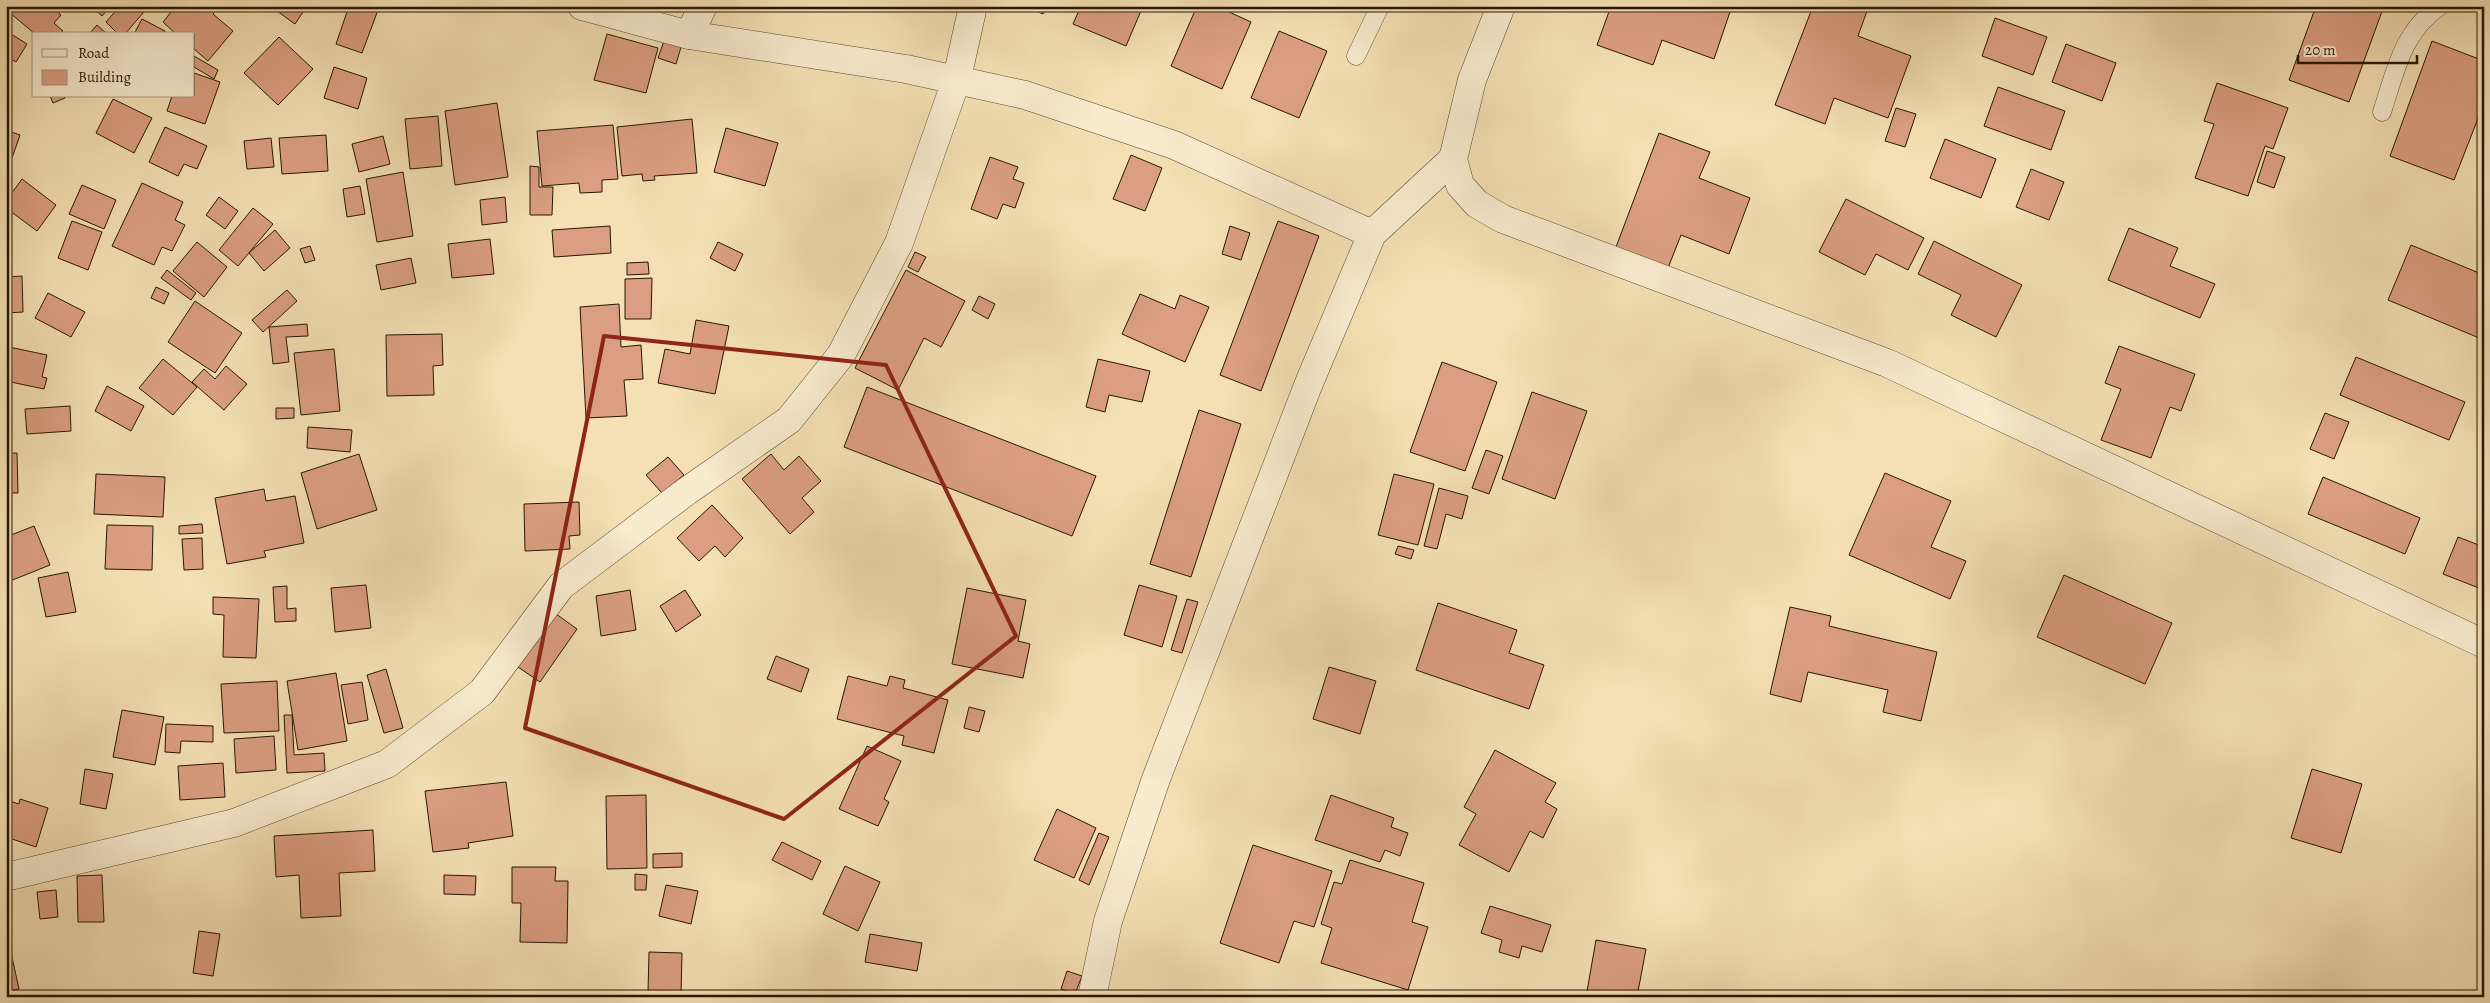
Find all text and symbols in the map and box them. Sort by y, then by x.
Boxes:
legend [32,32,195,98]
scale bar [2298,32,2416,64]
text: 20 m [2305,40,2336,60]
text: Road [78,43,110,63]
text: Building [78,67,131,87]

